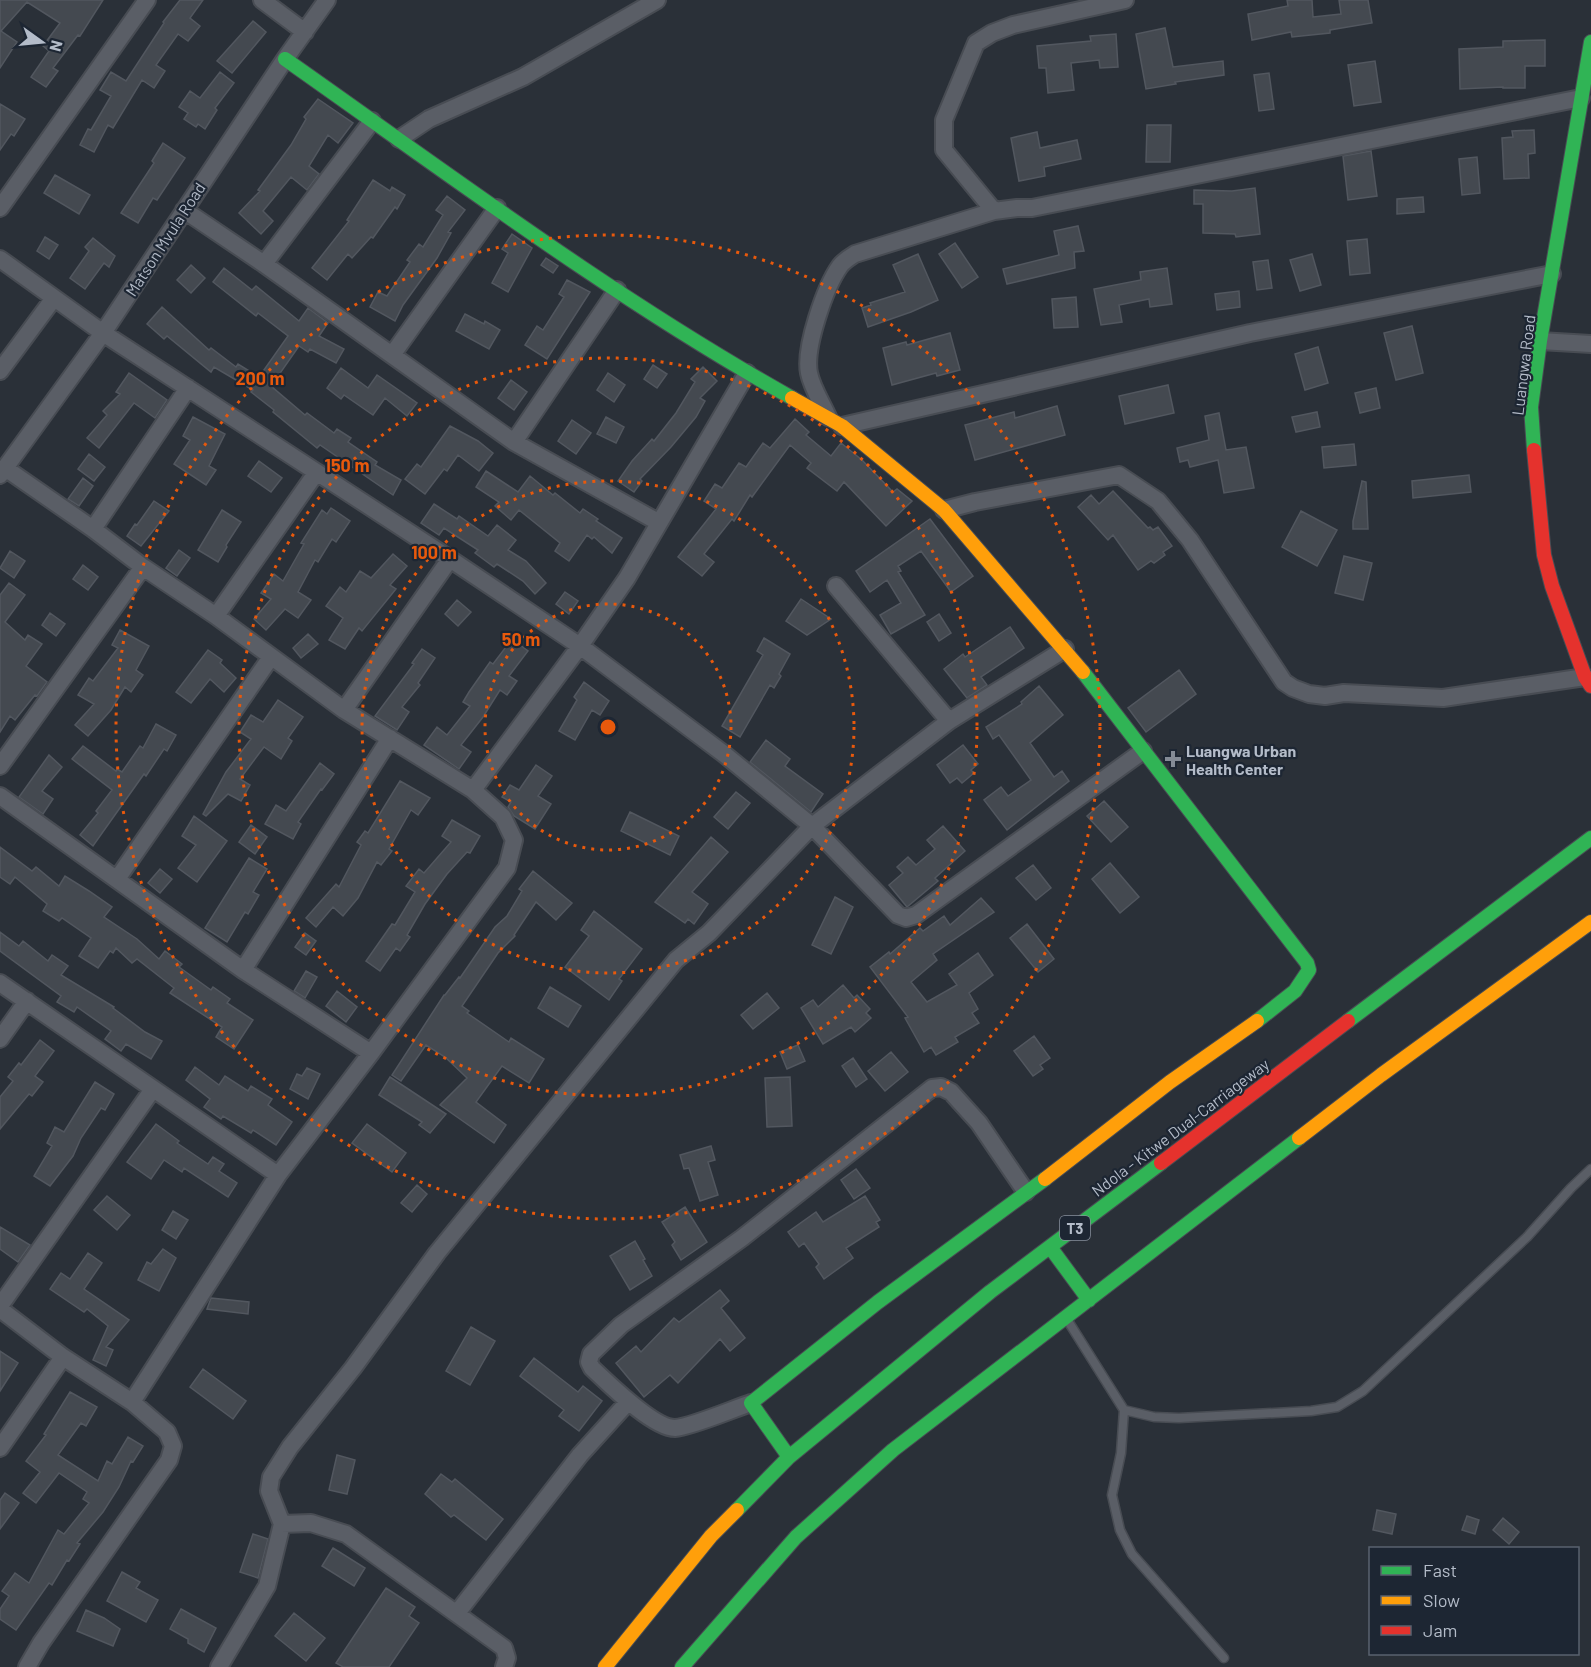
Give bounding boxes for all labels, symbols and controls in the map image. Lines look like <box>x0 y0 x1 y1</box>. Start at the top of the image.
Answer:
north arrow <box>12 12 72 72</box>
text: N <box>46 38 68 54</box>
street label: Matson Mvula Road <box>121 179 209 299</box>
street label: Luangwa Road <box>1507 314 1539 416</box>
text: 200 m <box>235 367 285 389</box>
text: 150 m <box>325 454 369 476</box>
text: 100 m <box>411 541 457 563</box>
text: 50 m <box>502 628 540 650</box>
centre of rings <box>598 717 618 737</box>
place label: Luangwa Urban Health Center <box>1186 741 1296 778</box>
marker: Luangwa Urban Health Center <box>1164 750 1182 768</box>
street label: Ndola - Kitwe Dual-Carriageway <box>1088 1054 1273 1200</box>
road number: T3 <box>1060 1216 1090 1240</box>
legend <box>1369 1547 1579 1655</box>
text: Fast <box>1423 1559 1457 1581</box>
text: Slow <box>1423 1589 1460 1611</box>
text: Jam <box>1423 1619 1457 1641</box>

